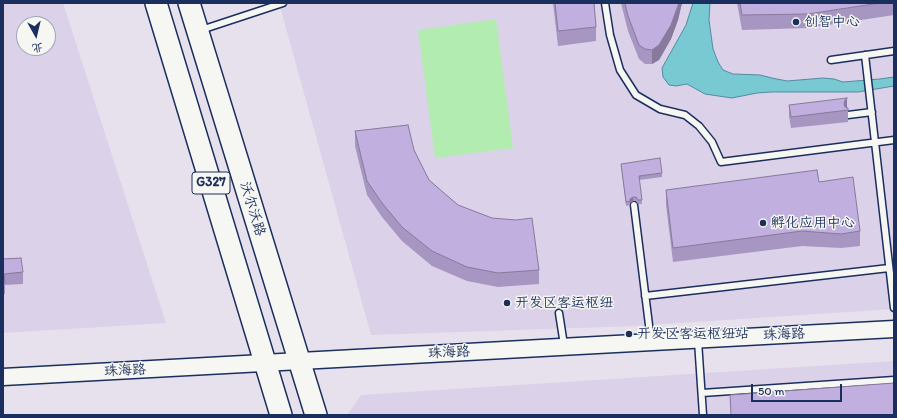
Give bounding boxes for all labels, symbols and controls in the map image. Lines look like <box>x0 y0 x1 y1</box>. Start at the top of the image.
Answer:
place label: 创智中心 <box>804 14 860 30</box>
north arrow <box>16 16 56 56</box>
marker: 创智中心 <box>791 17 801 27</box>
text: 北 <box>31 40 44 55</box>
road number: G327 <box>192 172 230 194</box>
street label: 沃尔沃路 <box>236 180 268 238</box>
place label: 孵化应用中心 <box>771 215 855 231</box>
marker: 孵化应用中心 <box>758 218 768 228</box>
place label: 开发区客运枢纽 <box>515 295 613 311</box>
marker: 开发区客运枢纽 <box>502 298 512 308</box>
place label: 开发区客运枢纽站 <box>637 326 749 342</box>
street label: 珠海路 <box>763 326 805 344</box>
marker: 开发区客运枢纽站 <box>624 329 634 339</box>
street label: 珠海路 <box>428 344 470 362</box>
street label: 珠海路 <box>104 362 146 380</box>
scale bar <box>753 376 844 402</box>
text: 50 m <box>758 384 784 398</box>

